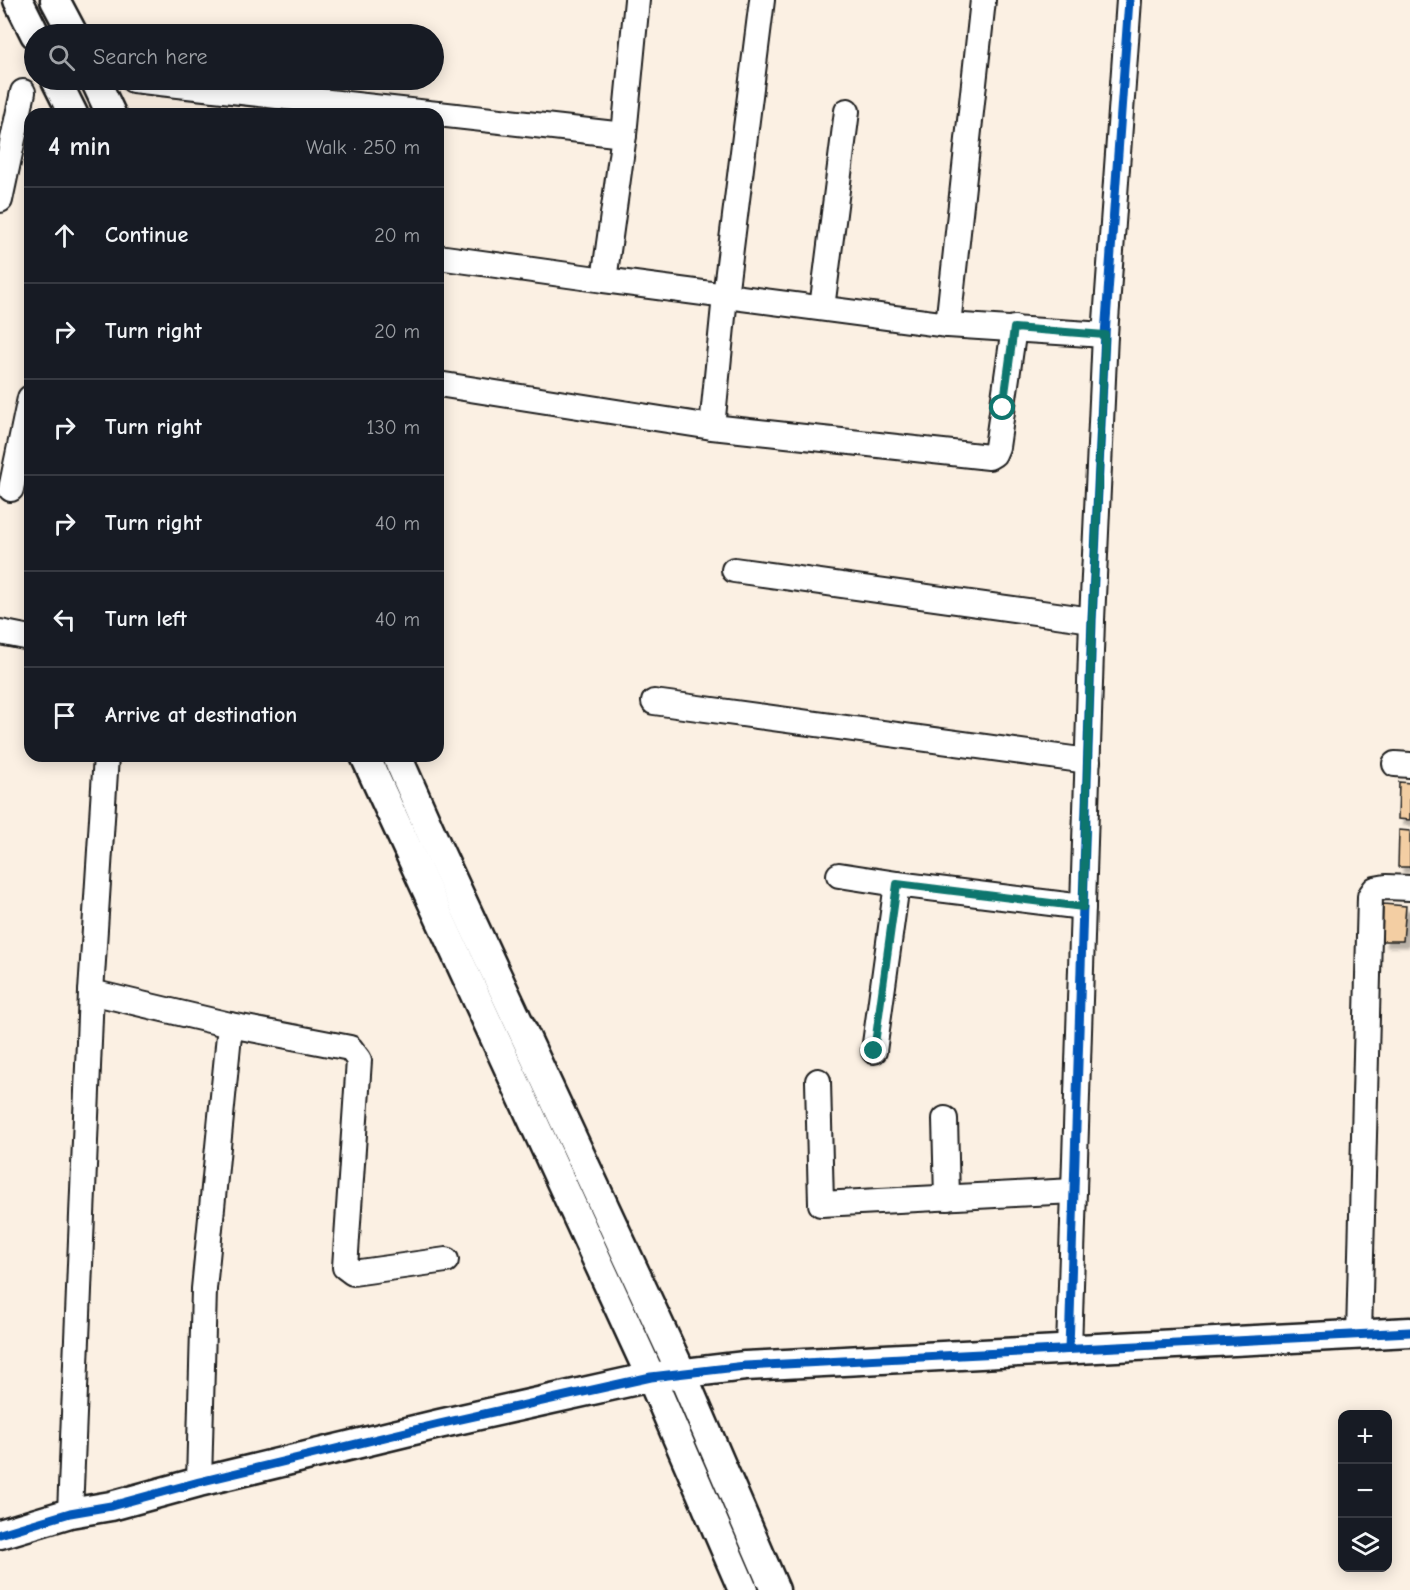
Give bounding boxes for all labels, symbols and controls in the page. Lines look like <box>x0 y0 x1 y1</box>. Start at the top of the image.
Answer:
search box <box>24 24 444 90</box>
icon: search <box>45 41 78 74</box>
text: Search here <box>93 44 208 70</box>
text: 4 min <box>48 132 111 162</box>
text: Walk · 250 m <box>306 136 420 159</box>
icon: ahead <box>48 219 81 252</box>
text: Continue <box>105 222 188 248</box>
text: 20 m <box>374 224 420 247</box>
icon: right <box>48 315 81 348</box>
text: Turn right <box>105 318 202 344</box>
text: 20 m <box>374 320 420 343</box>
route start <box>989 394 1015 420</box>
icon: right <box>48 411 81 444</box>
text: Turn right <box>105 414 202 440</box>
text: 130 m <box>367 416 420 439</box>
icon: right <box>48 507 81 540</box>
text: Turn right <box>105 510 202 536</box>
text: 40 m <box>375 512 420 535</box>
icon: left <box>48 603 81 636</box>
text: Turn left <box>105 606 187 632</box>
text: 40 m <box>375 608 420 631</box>
icon: arrive <box>48 699 81 732</box>
text: Arrive at destination <box>105 702 297 728</box>
route end <box>860 1037 886 1063</box>
map controls <box>1338 1410 1392 1572</box>
button: + <box>1338 1410 1392 1464</box>
button: − <box>1338 1464 1392 1518</box>
button: layers <box>1338 1518 1392 1572</box>

